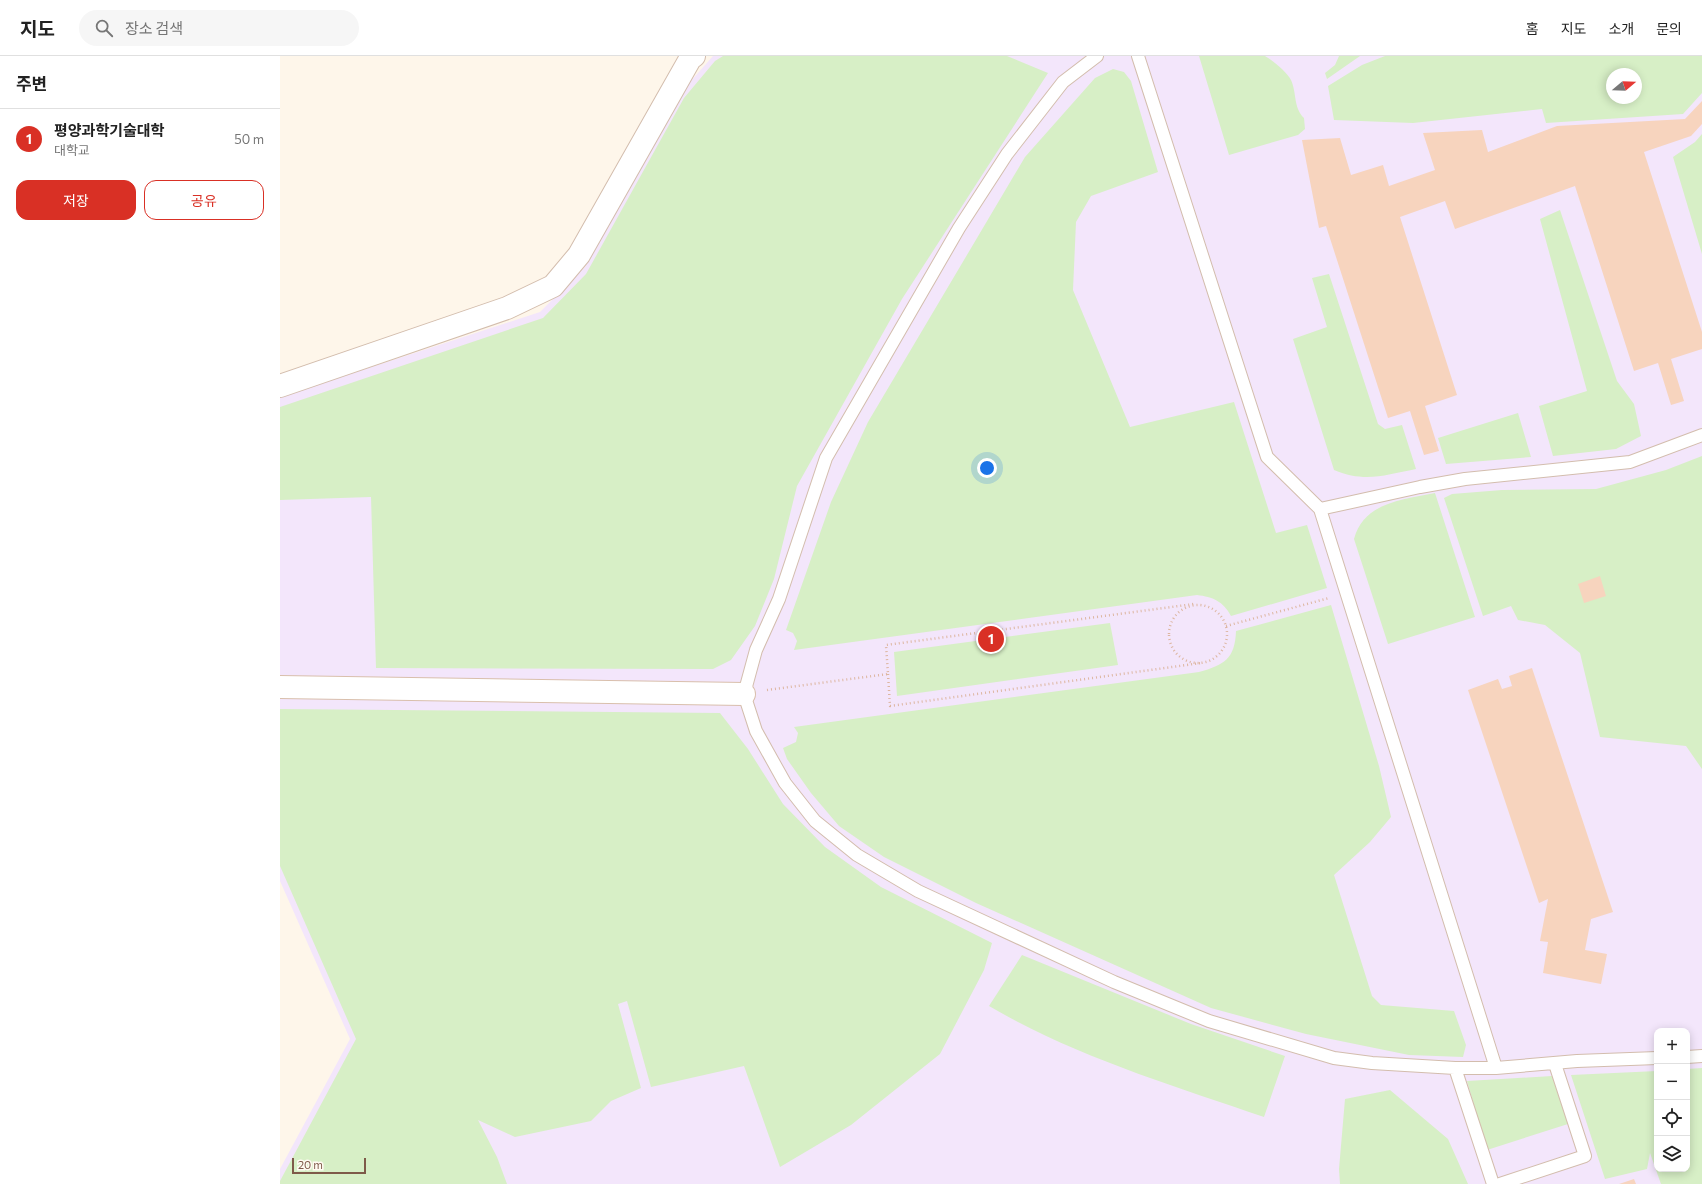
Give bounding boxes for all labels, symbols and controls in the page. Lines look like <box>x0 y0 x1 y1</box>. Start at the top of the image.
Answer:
search box <box>79 10 359 46</box>
text: 지도 <box>20 17 55 40</box>
icon: search <box>93 17 115 39</box>
text: 장소 검색 <box>125 19 183 37</box>
text: 홈 <box>1526 20 1539 37</box>
text: 지도 <box>1561 20 1586 37</box>
text: 소개 <box>1608 20 1634 37</box>
text: 문의 <box>1656 20 1682 37</box>
north arrow <box>1606 68 1642 104</box>
text: 주변 <box>16 73 47 94</box>
text: 평양과학기술대학 <box>54 121 164 139</box>
text: 1 <box>26 131 32 147</box>
text: 50 m <box>234 131 264 147</box>
text: 대학교 <box>54 142 90 158</box>
button: 저장 <box>16 180 136 220</box>
button: 공유 <box>144 180 264 220</box>
your location <box>977 458 997 478</box>
pin: 1 <box>978 624 1004 654</box>
map controls <box>1654 1028 1690 1172</box>
button: + <box>1654 1028 1690 1064</box>
button: − <box>1654 1064 1690 1100</box>
button: locate <box>1654 1100 1690 1136</box>
button: layers <box>1654 1136 1690 1172</box>
scale bar <box>292 1156 366 1175</box>
text: 20 m <box>298 1158 323 1171</box>

